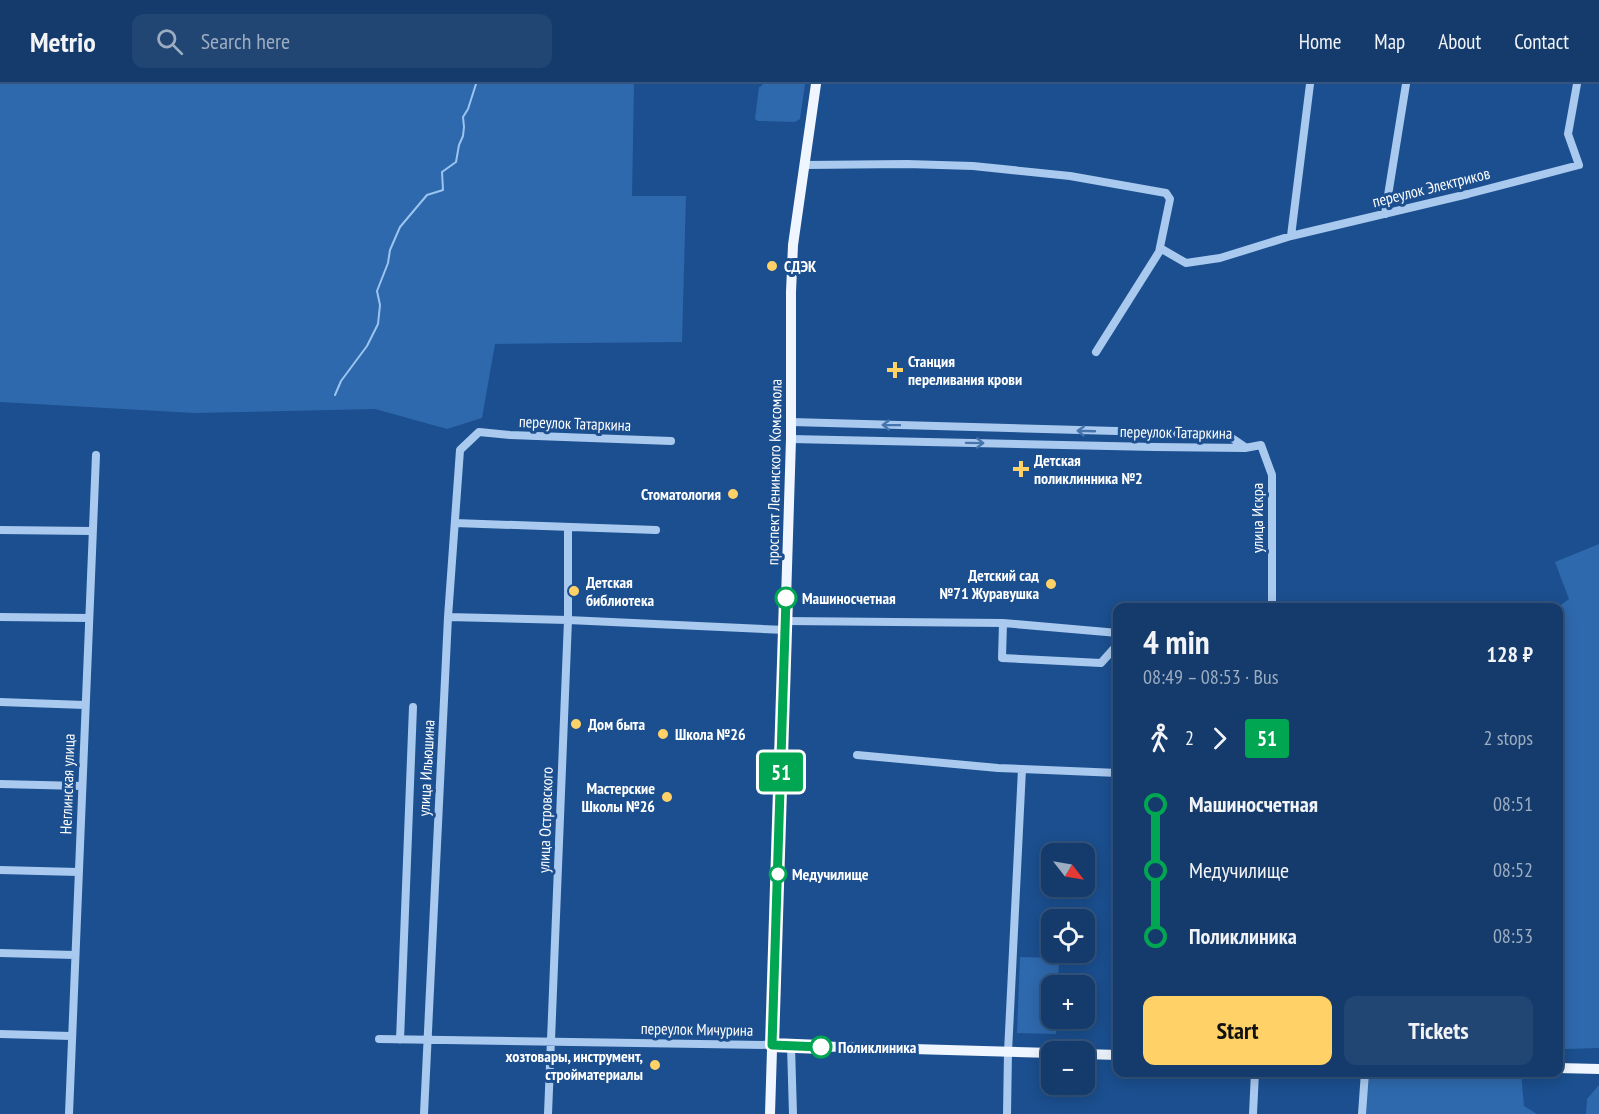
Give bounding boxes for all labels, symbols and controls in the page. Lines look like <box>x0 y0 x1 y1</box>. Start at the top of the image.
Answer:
search box <box>132 14 552 68</box>
text: Metrio <box>30 23 96 60</box>
icon: search <box>153 25 186 58</box>
text: Search here <box>201 27 290 55</box>
text: Home <box>1299 28 1341 55</box>
text: Map <box>1374 28 1405 55</box>
text: About <box>1438 28 1481 55</box>
text: Contact <box>1514 28 1569 55</box>
street label: переулок Электриков <box>1370 163 1492 211</box>
place label: СДЭК <box>784 256 817 276</box>
marker: СДЭК <box>765 259 779 273</box>
place label: Станция переливания крови <box>908 351 1022 389</box>
marker: Станция переливания крови <box>886 361 904 379</box>
street label: проспект Ленинского Комсомола <box>762 379 786 565</box>
street label: переулок Татаркина <box>518 411 632 435</box>
one-way arrow <box>882 419 902 430</box>
street label: переулок Татаркина <box>1120 421 1232 443</box>
one-way arrow <box>1077 425 1097 436</box>
one-way arrow <box>965 437 985 448</box>
place label: Детская поликлинника №2 <box>1034 450 1143 488</box>
marker: Детская поликлинника №2 <box>1012 460 1030 478</box>
street label: улица Искра <box>1247 483 1267 553</box>
place label: Стоматология <box>641 484 721 504</box>
marker: Стоматология <box>726 487 740 501</box>
place label: Детский сад №71 Журавушка <box>940 565 1039 603</box>
place label: Детская библиотека <box>586 572 654 610</box>
marker: Детский сад №71 Журавушка <box>1044 577 1058 591</box>
marker: Детская библиотека <box>567 584 581 598</box>
marker: Машиносчетная <box>775 587 797 609</box>
place label: Машиносчетная <box>802 588 896 608</box>
text: 4 min <box>1143 620 1210 663</box>
text: 128 ₽ <box>1486 640 1533 668</box>
text: 08:49 – 08:53 · Bus <box>1143 664 1278 690</box>
place label: Дом быта <box>588 714 645 734</box>
marker: Дом быта <box>569 717 583 731</box>
street label: улица Ильюшина <box>413 719 439 817</box>
icon: walk <box>1143 722 1176 755</box>
icon: forward <box>1203 722 1236 755</box>
place label: Школа №26 <box>675 724 746 744</box>
text: 2 <box>1185 725 1194 751</box>
text: 51 <box>1257 725 1277 752</box>
text: 2 stops <box>1484 725 1533 751</box>
marker: Школа №26 <box>656 727 670 741</box>
street label: Неглинская улица <box>55 733 79 835</box>
line badge: 51 <box>754 752 808 792</box>
text: 51 <box>771 759 791 786</box>
street label: улица Островского <box>533 767 557 873</box>
place label: Мастерские Школы №26 <box>582 778 655 816</box>
marker: Мастерские Школы №26 <box>660 790 674 804</box>
text: Машиносчетная <box>1189 790 1318 818</box>
text: 08:51 <box>1493 791 1533 817</box>
north arrow <box>1041 843 1095 897</box>
map controls <box>1041 843 1095 1095</box>
text: Медучилище <box>1189 856 1289 884</box>
text: 08:52 <box>1493 857 1533 883</box>
place label: Медучилище <box>792 864 869 884</box>
marker: Медучилище <box>769 865 787 883</box>
button: locate <box>1041 909 1095 963</box>
text: Поликлиника <box>1189 922 1297 950</box>
text: 08:53 <box>1493 923 1533 949</box>
button: + <box>1041 975 1095 1029</box>
button: Start <box>1143 996 1332 1065</box>
button: Tickets <box>1344 996 1533 1065</box>
street label: переулок Мичурина <box>641 1018 753 1040</box>
marker: Поликлиника <box>810 1036 832 1058</box>
place label: Поликлиника <box>838 1037 917 1057</box>
button: − <box>1041 1041 1095 1095</box>
place label: хозтовары, инструмент, стройматериалы <box>505 1046 643 1084</box>
marker: хозтовары, инструмент, стройматериалы <box>648 1058 662 1072</box>

